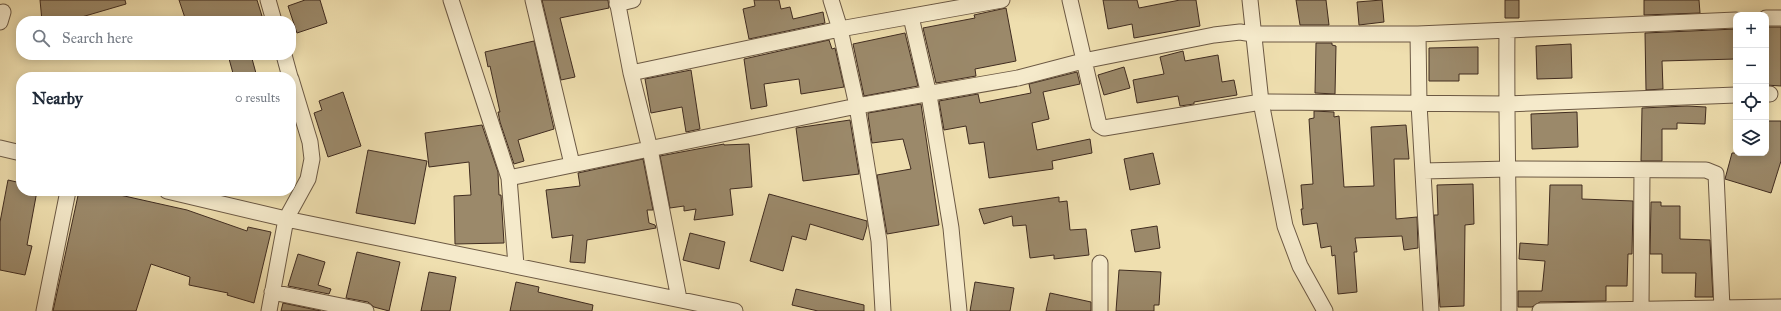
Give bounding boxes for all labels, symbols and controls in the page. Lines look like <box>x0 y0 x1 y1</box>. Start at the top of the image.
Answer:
map controls <box>1733 12 1769 156</box>
button: + <box>1733 12 1769 48</box>
search box <box>16 16 296 60</box>
icon: search <box>30 27 52 49</box>
text: Search here <box>62 29 133 47</box>
button: − <box>1733 48 1769 84</box>
button: locate <box>1733 84 1769 120</box>
text: Nearby <box>32 88 83 109</box>
text: 0 results <box>235 90 280 106</box>
button: layers <box>1733 120 1769 156</box>

